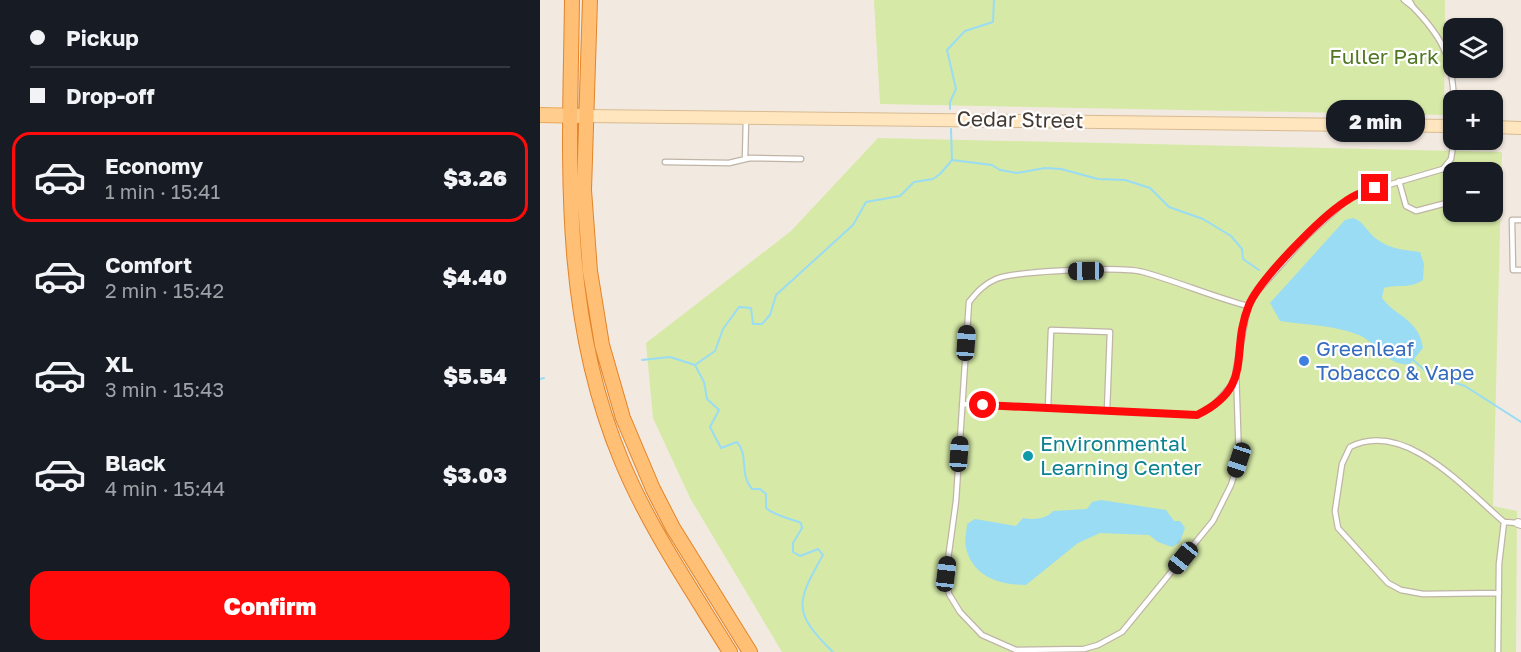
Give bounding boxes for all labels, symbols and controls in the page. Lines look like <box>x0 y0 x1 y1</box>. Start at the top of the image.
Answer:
map controls <box>1443 18 1503 222</box>
button: layers <box>1443 18 1503 78</box>
text: Pickup <box>66 24 139 51</box>
park label: Fuller Park <box>1329 43 1439 69</box>
text: Drop-off <box>66 82 155 109</box>
button: + <box>1443 90 1503 150</box>
callout: 2 min <box>1326 101 1424 143</box>
street label: Cedar Street <box>956 105 1084 133</box>
text: 2 min <box>1349 109 1402 133</box>
icon: car <box>33 150 87 204</box>
text: Economy <box>105 152 203 179</box>
button: − <box>1443 162 1503 222</box>
text: $3.26 <box>443 164 507 191</box>
route end <box>1361 174 1388 201</box>
text: 1 min · 15:41 <box>105 179 220 203</box>
icon: car <box>33 249 87 303</box>
text: Comfort <box>105 251 192 278</box>
car <box>1068 262 1104 280</box>
text: $4.40 <box>443 263 507 290</box>
text: 2 min · 15:42 <box>105 278 224 302</box>
car <box>956 324 976 362</box>
place label: Greenleaf Tobacco & Vape <box>1316 335 1474 385</box>
icon: car <box>33 348 87 402</box>
text: XL <box>105 350 133 377</box>
marker: Greenleaf Tobacco & Vape <box>1297 354 1311 368</box>
text: $5.54 <box>443 362 507 389</box>
text: 3 min · 15:43 <box>105 377 224 401</box>
route start <box>969 391 996 418</box>
place label: Environmental Learning Center <box>1040 430 1202 480</box>
car <box>949 435 969 473</box>
car <box>1225 440 1253 480</box>
icon: car <box>33 447 87 501</box>
text: Black <box>105 449 166 476</box>
marker: Environmental Learning Center <box>1021 449 1035 463</box>
text: $3.03 <box>443 461 507 488</box>
text: 4 min · 15:44 <box>105 476 225 500</box>
car <box>1165 538 1201 578</box>
car <box>935 555 957 593</box>
button: Confirm <box>30 571 510 640</box>

